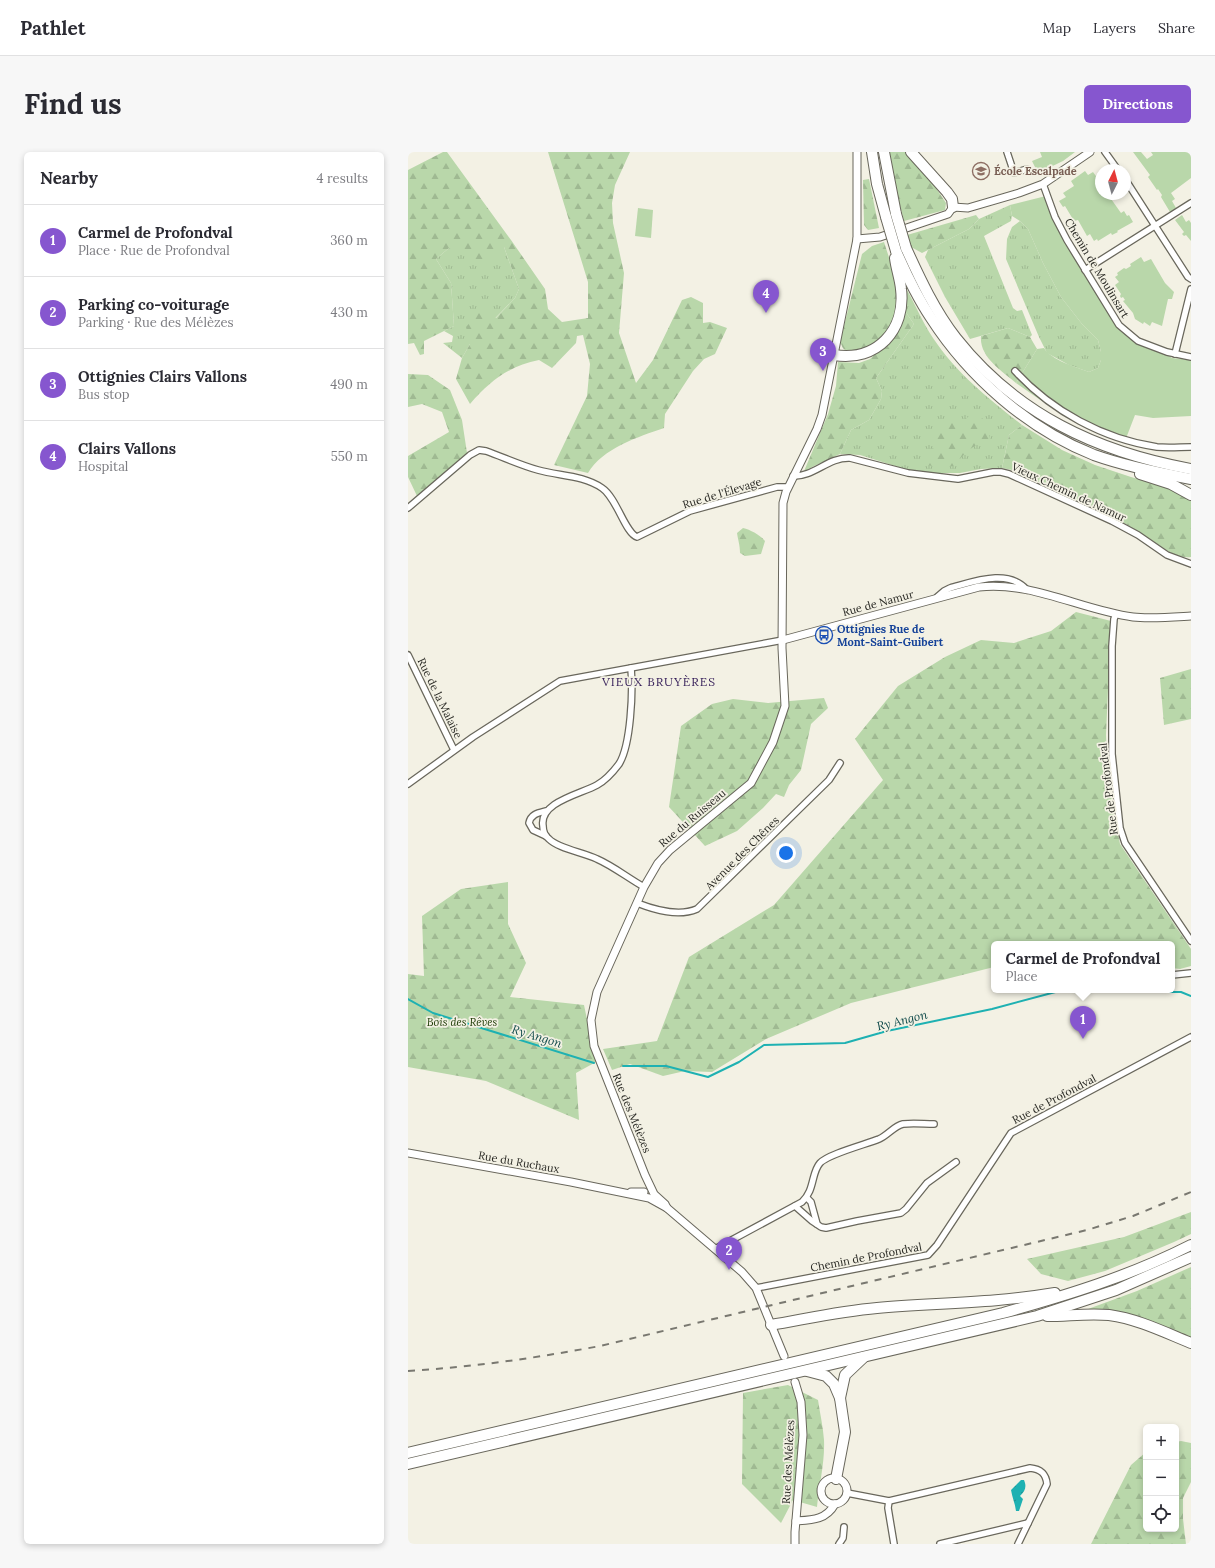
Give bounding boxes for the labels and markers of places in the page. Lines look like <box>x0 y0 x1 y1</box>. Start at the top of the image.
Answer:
school or university icon: École Escalpade <box>971 161 991 181</box>
place label: École Escalpade <box>994 164 1077 178</box>
pin: 4 <box>753 280 779 313</box>
pin: 3 <box>810 338 836 371</box>
place label: Ottignies Rue de Mont-Saint-Guibert <box>837 622 944 649</box>
bus stop icon: Ottignies Rue de Mont-Saint-Guibert <box>814 625 834 645</box>
pin: 1 <box>1070 1006 1096 1039</box>
pin: 2 <box>716 1237 742 1270</box>

